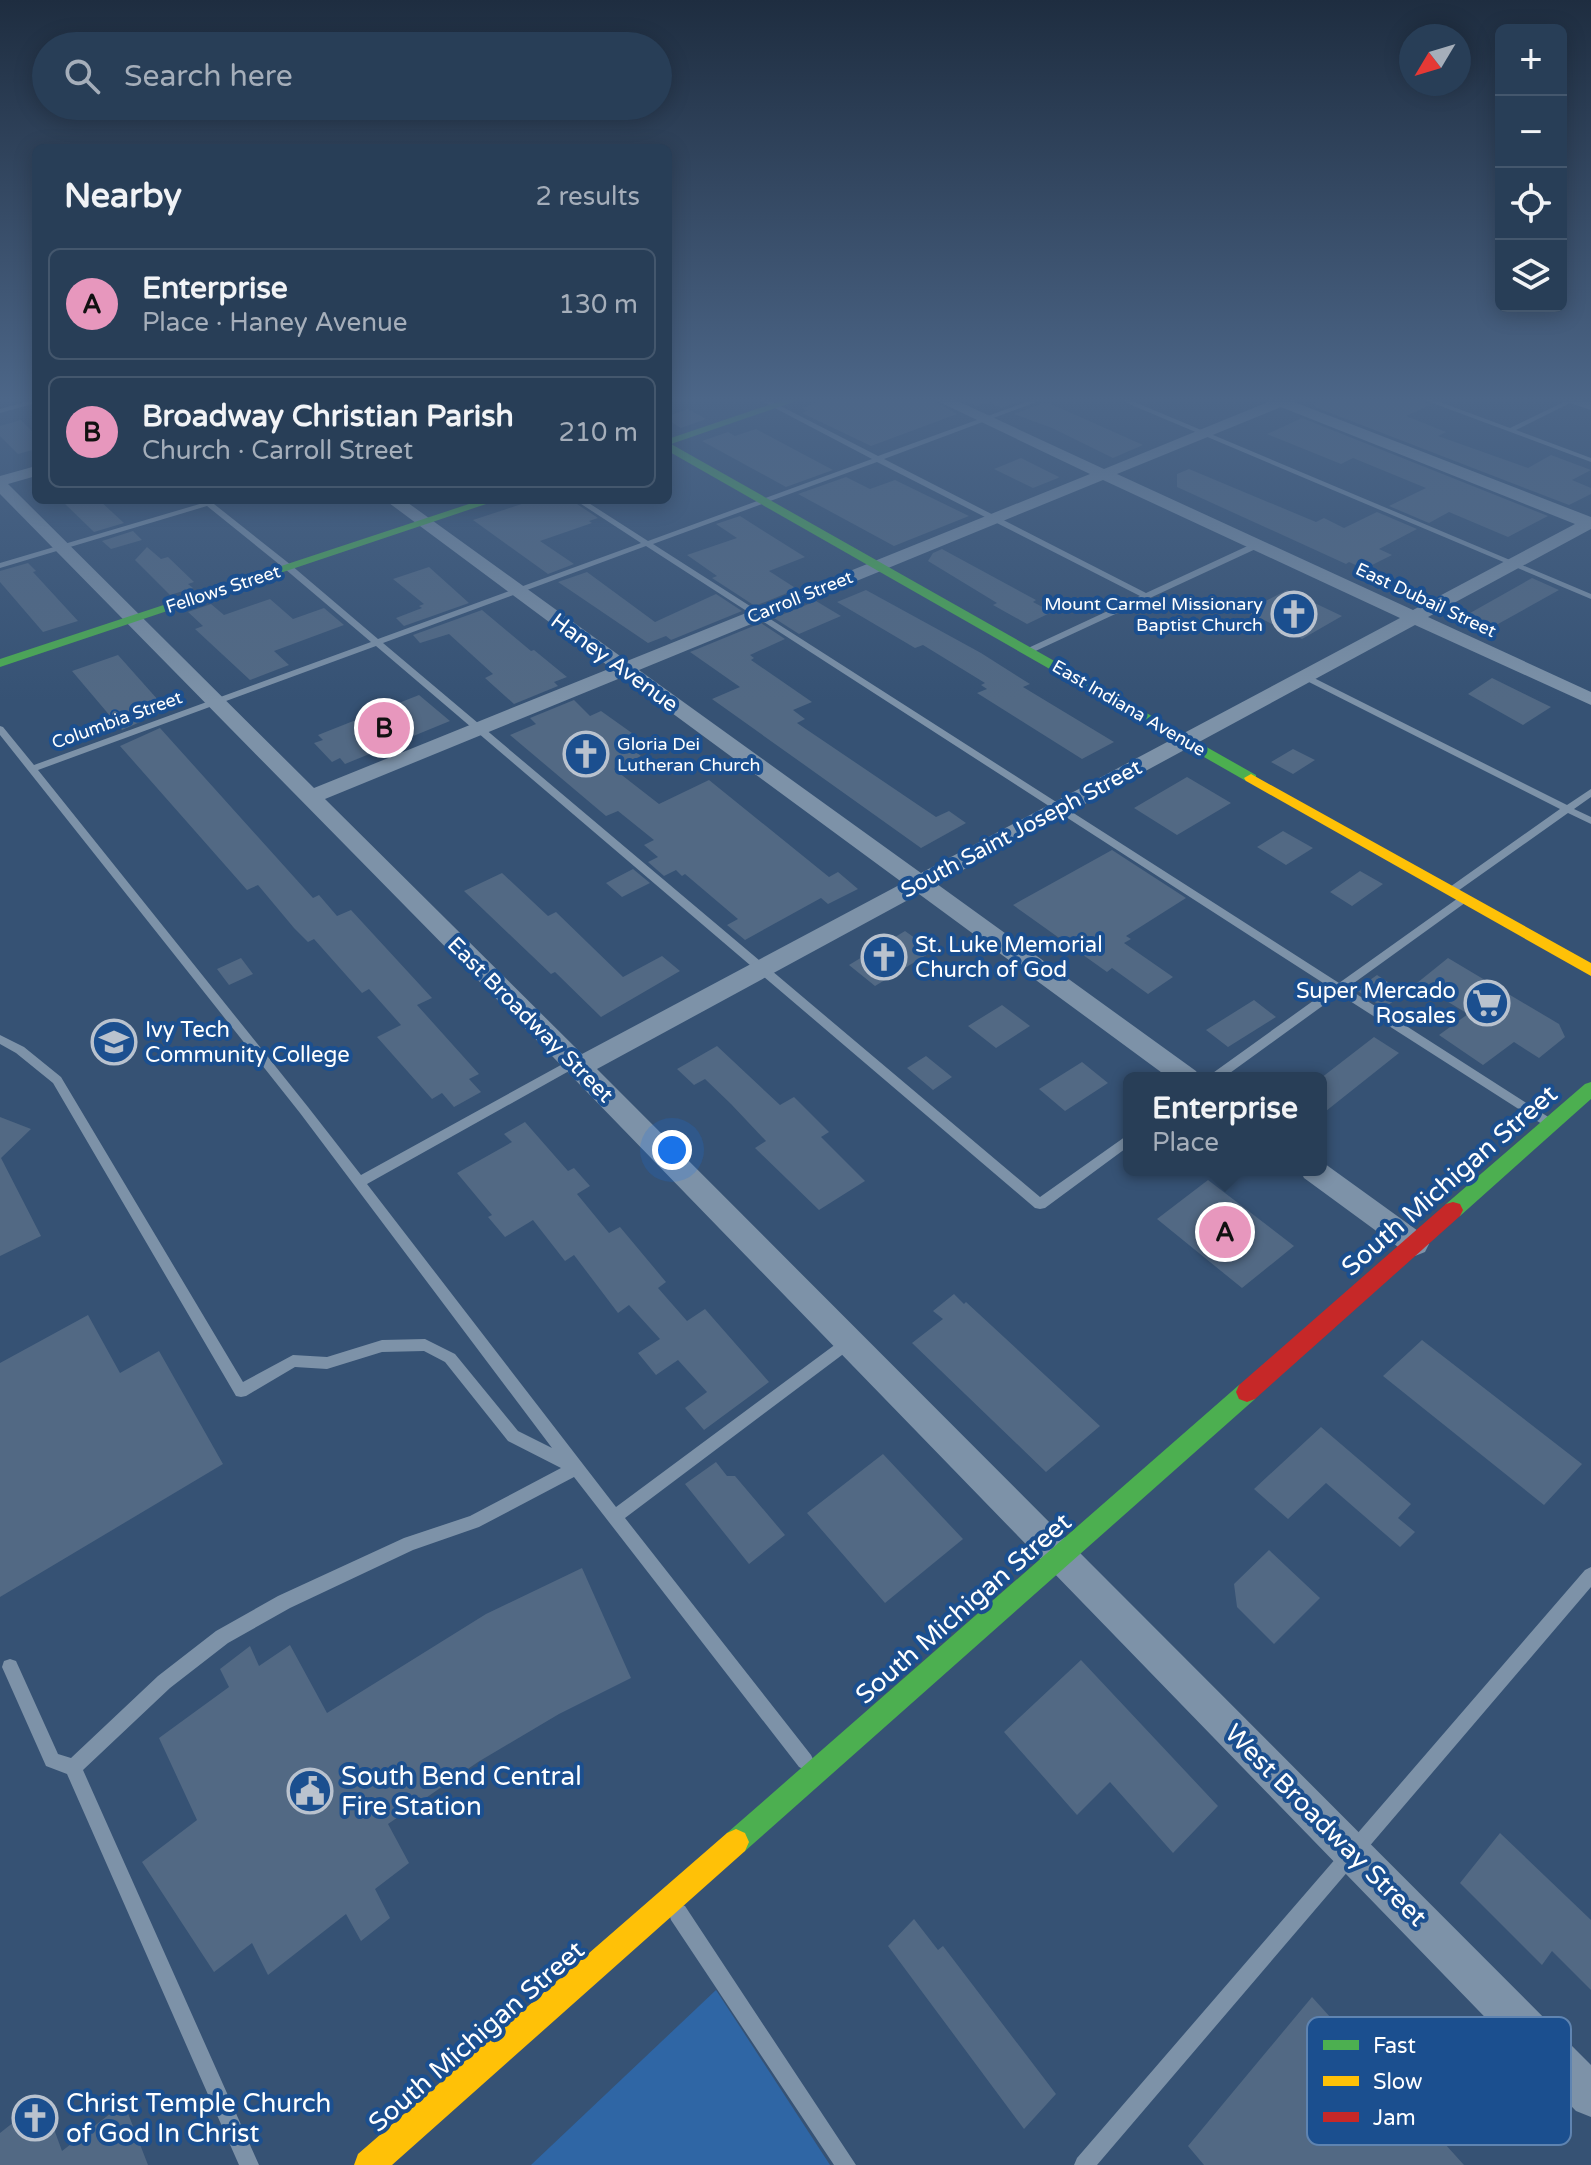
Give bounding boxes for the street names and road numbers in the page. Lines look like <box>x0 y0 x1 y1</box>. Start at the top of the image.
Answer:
street label: East Dubail Street <box>1352 558 1500 642</box>
street label: Fellows Street <box>163 560 283 618</box>
street label: Carroll Street <box>744 566 856 628</box>
street label: Haney Avenue <box>546 608 683 718</box>
street label: East Indiana Avenue <box>1048 655 1210 761</box>
street label: Columbia Street <box>49 686 185 754</box>
street label: South Saint Joseph Street <box>897 754 1146 904</box>
street label: East Broadway Street <box>442 931 619 1108</box>
street label: South Michigan Street <box>1335 1078 1564 1282</box>
street label: South Michigan Street <box>849 1506 1078 1710</box>
street label: West Broadway Street <box>1218 1718 1433 1933</box>
street label: South Michigan Street <box>362 1934 591 2138</box>

